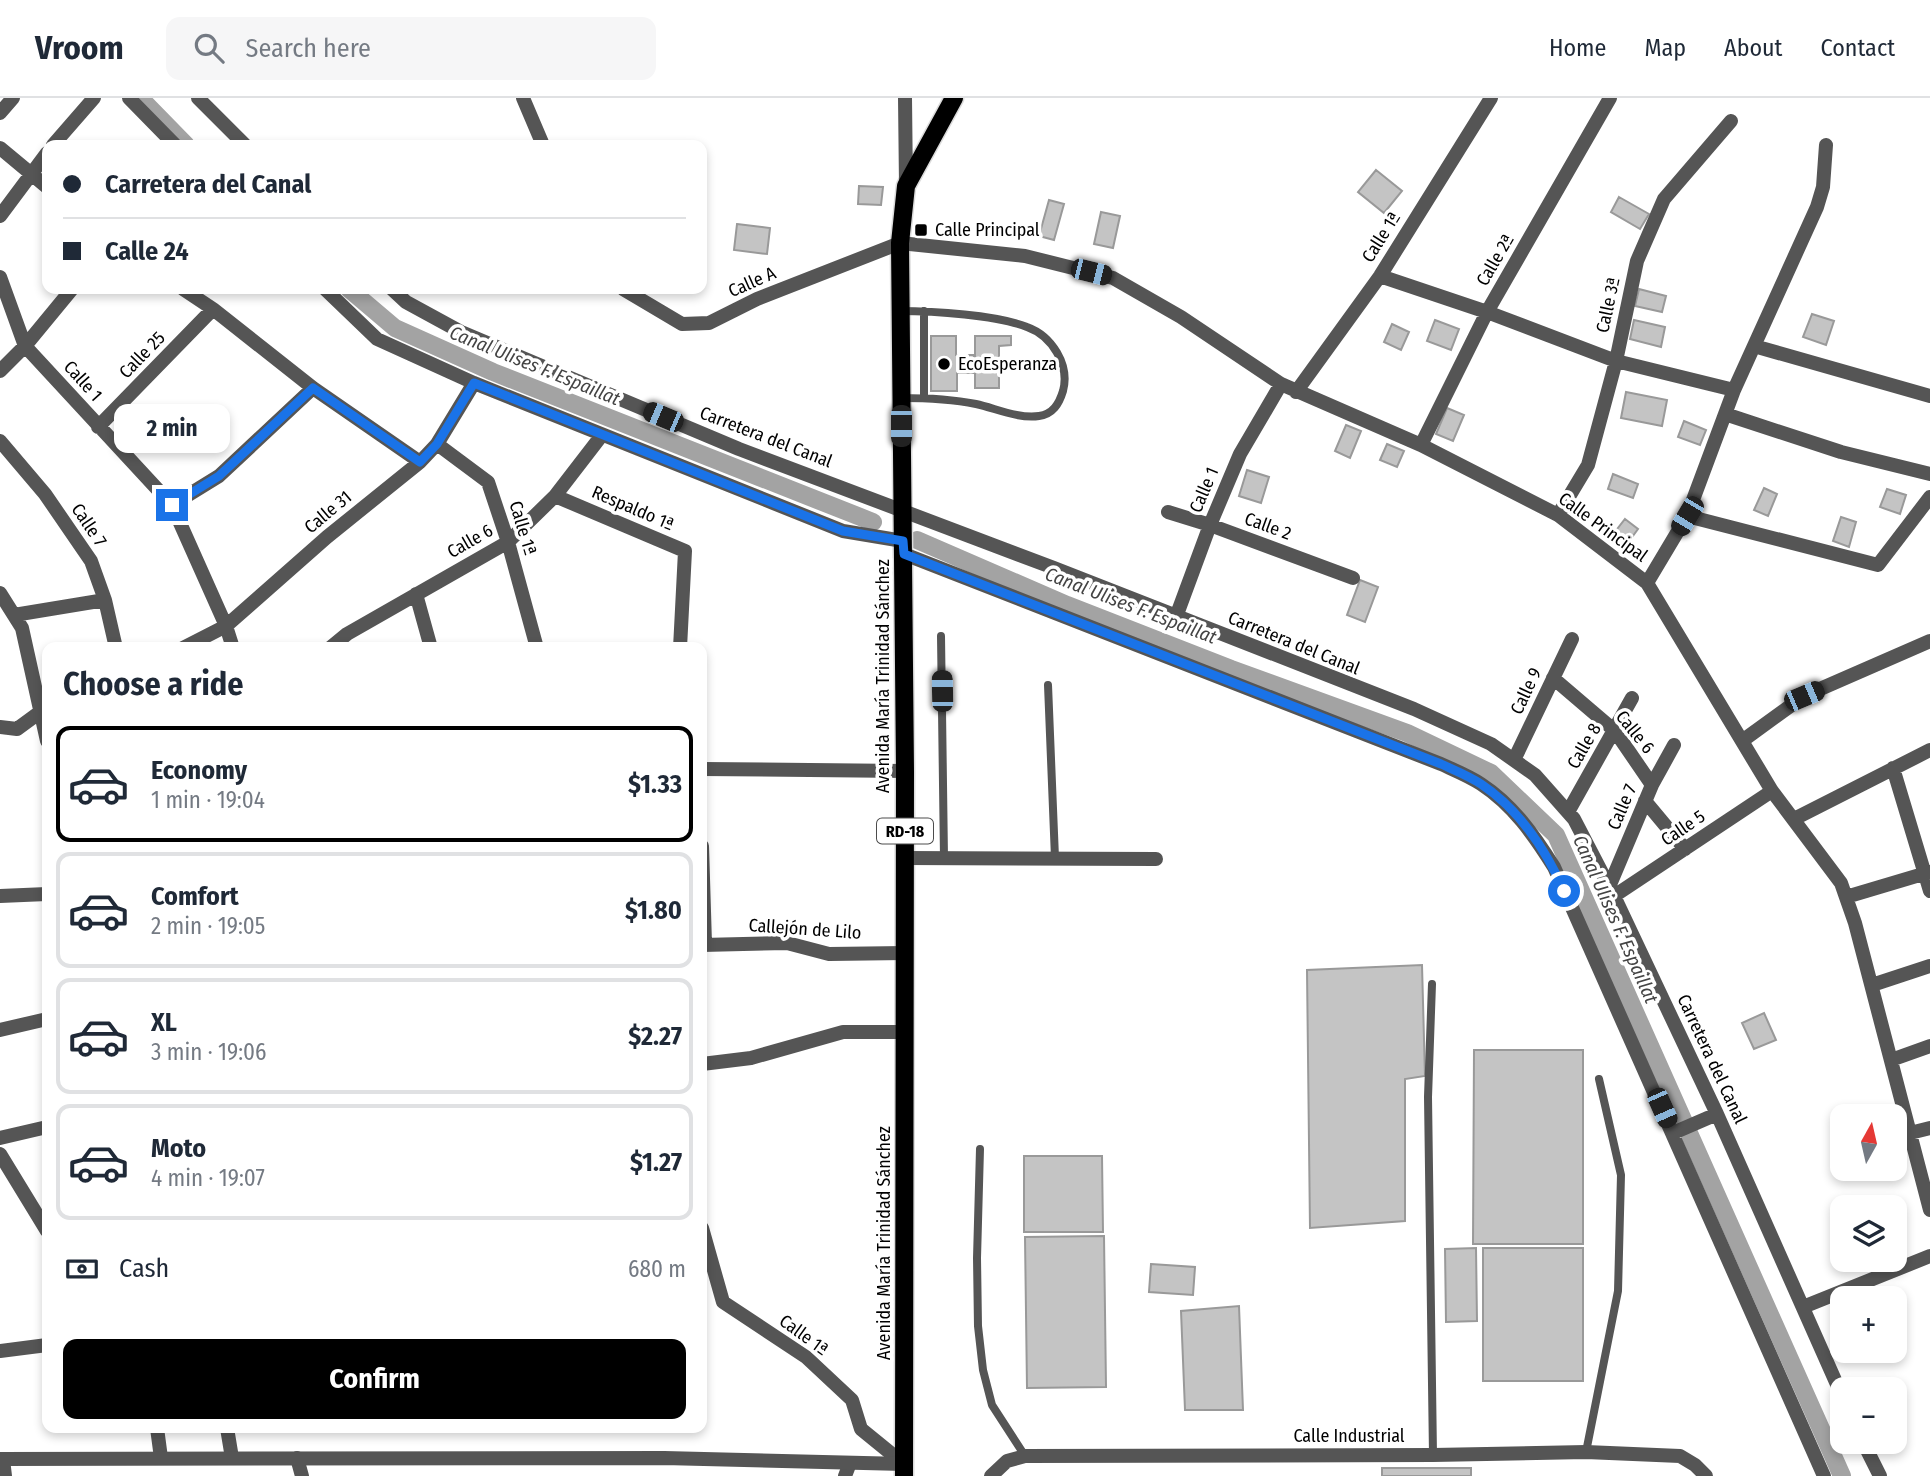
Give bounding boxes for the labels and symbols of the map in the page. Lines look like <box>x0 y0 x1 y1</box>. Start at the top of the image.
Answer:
street label: Calle 1ª <box>1357 208 1405 266</box>
place label: Calle Principal <box>935 219 1040 241</box>
marker: Calle Principal <box>913 222 929 238</box>
street label: Calle 2ª <box>1471 230 1519 290</box>
car <box>1069 257 1114 287</box>
street label: Calle A <box>725 262 780 302</box>
street label: Calle 3ª <box>1591 275 1625 335</box>
water label: Canal Ulises F. Espaillat <box>446 321 624 410</box>
street label: Calle 25 <box>115 327 169 383</box>
place label: EcoEsperanza <box>958 353 1057 375</box>
street label: Calle 1 <box>59 356 107 406</box>
marker: EcoEsperanza <box>936 356 952 372</box>
car <box>640 399 687 435</box>
street label: Carretera del Canal <box>697 402 836 472</box>
callout: 2 min <box>114 404 230 452</box>
car <box>891 405 912 447</box>
street label: Calle 1 <box>1185 464 1223 516</box>
street label: Respaldo 1ª <box>588 481 678 535</box>
street label: Calle 31 <box>300 486 356 538</box>
street label: Calle Principal <box>1554 487 1652 567</box>
route end <box>156 489 188 521</box>
car <box>1668 493 1707 539</box>
street label: Calle 1ª <box>504 498 542 558</box>
street label: Calle 7 <box>67 499 111 551</box>
street label: Calle 2 <box>1242 507 1294 545</box>
street label: Calle 6 <box>443 519 497 563</box>
street label: Avenida María Trinidad Sánchez <box>872 559 894 793</box>
water label: Canal Ulises F. Espaillat <box>1042 562 1220 649</box>
street label: Carretera del Canal <box>1225 607 1363 680</box>
street label: Calle 9 <box>1506 664 1546 718</box>
car <box>932 670 953 712</box>
car <box>1781 678 1828 714</box>
street label: Calle 6 <box>1611 706 1659 758</box>
street label: Calle 8 <box>1562 719 1606 773</box>
street label: Calle 7 <box>1603 781 1641 833</box>
street label: Calle 5 <box>1657 805 1709 851</box>
road number: RD-18 <box>877 818 933 844</box>
water label: Canal Ulises F. Espaillat <box>1568 832 1663 1007</box>
route start <box>1548 875 1580 907</box>
street label: Callejón de Lilo <box>748 914 862 944</box>
street label: Carretera del Canal <box>1672 991 1752 1127</box>
car <box>1644 1085 1681 1131</box>
north arrow <box>1830 1104 1908 1181</box>
street label: Avenida María Trinidad Sánchez <box>873 1126 895 1360</box>
street label: Calle 1ª <box>775 1310 833 1360</box>
street label: Calle Industrial <box>1293 1425 1405 1447</box>

